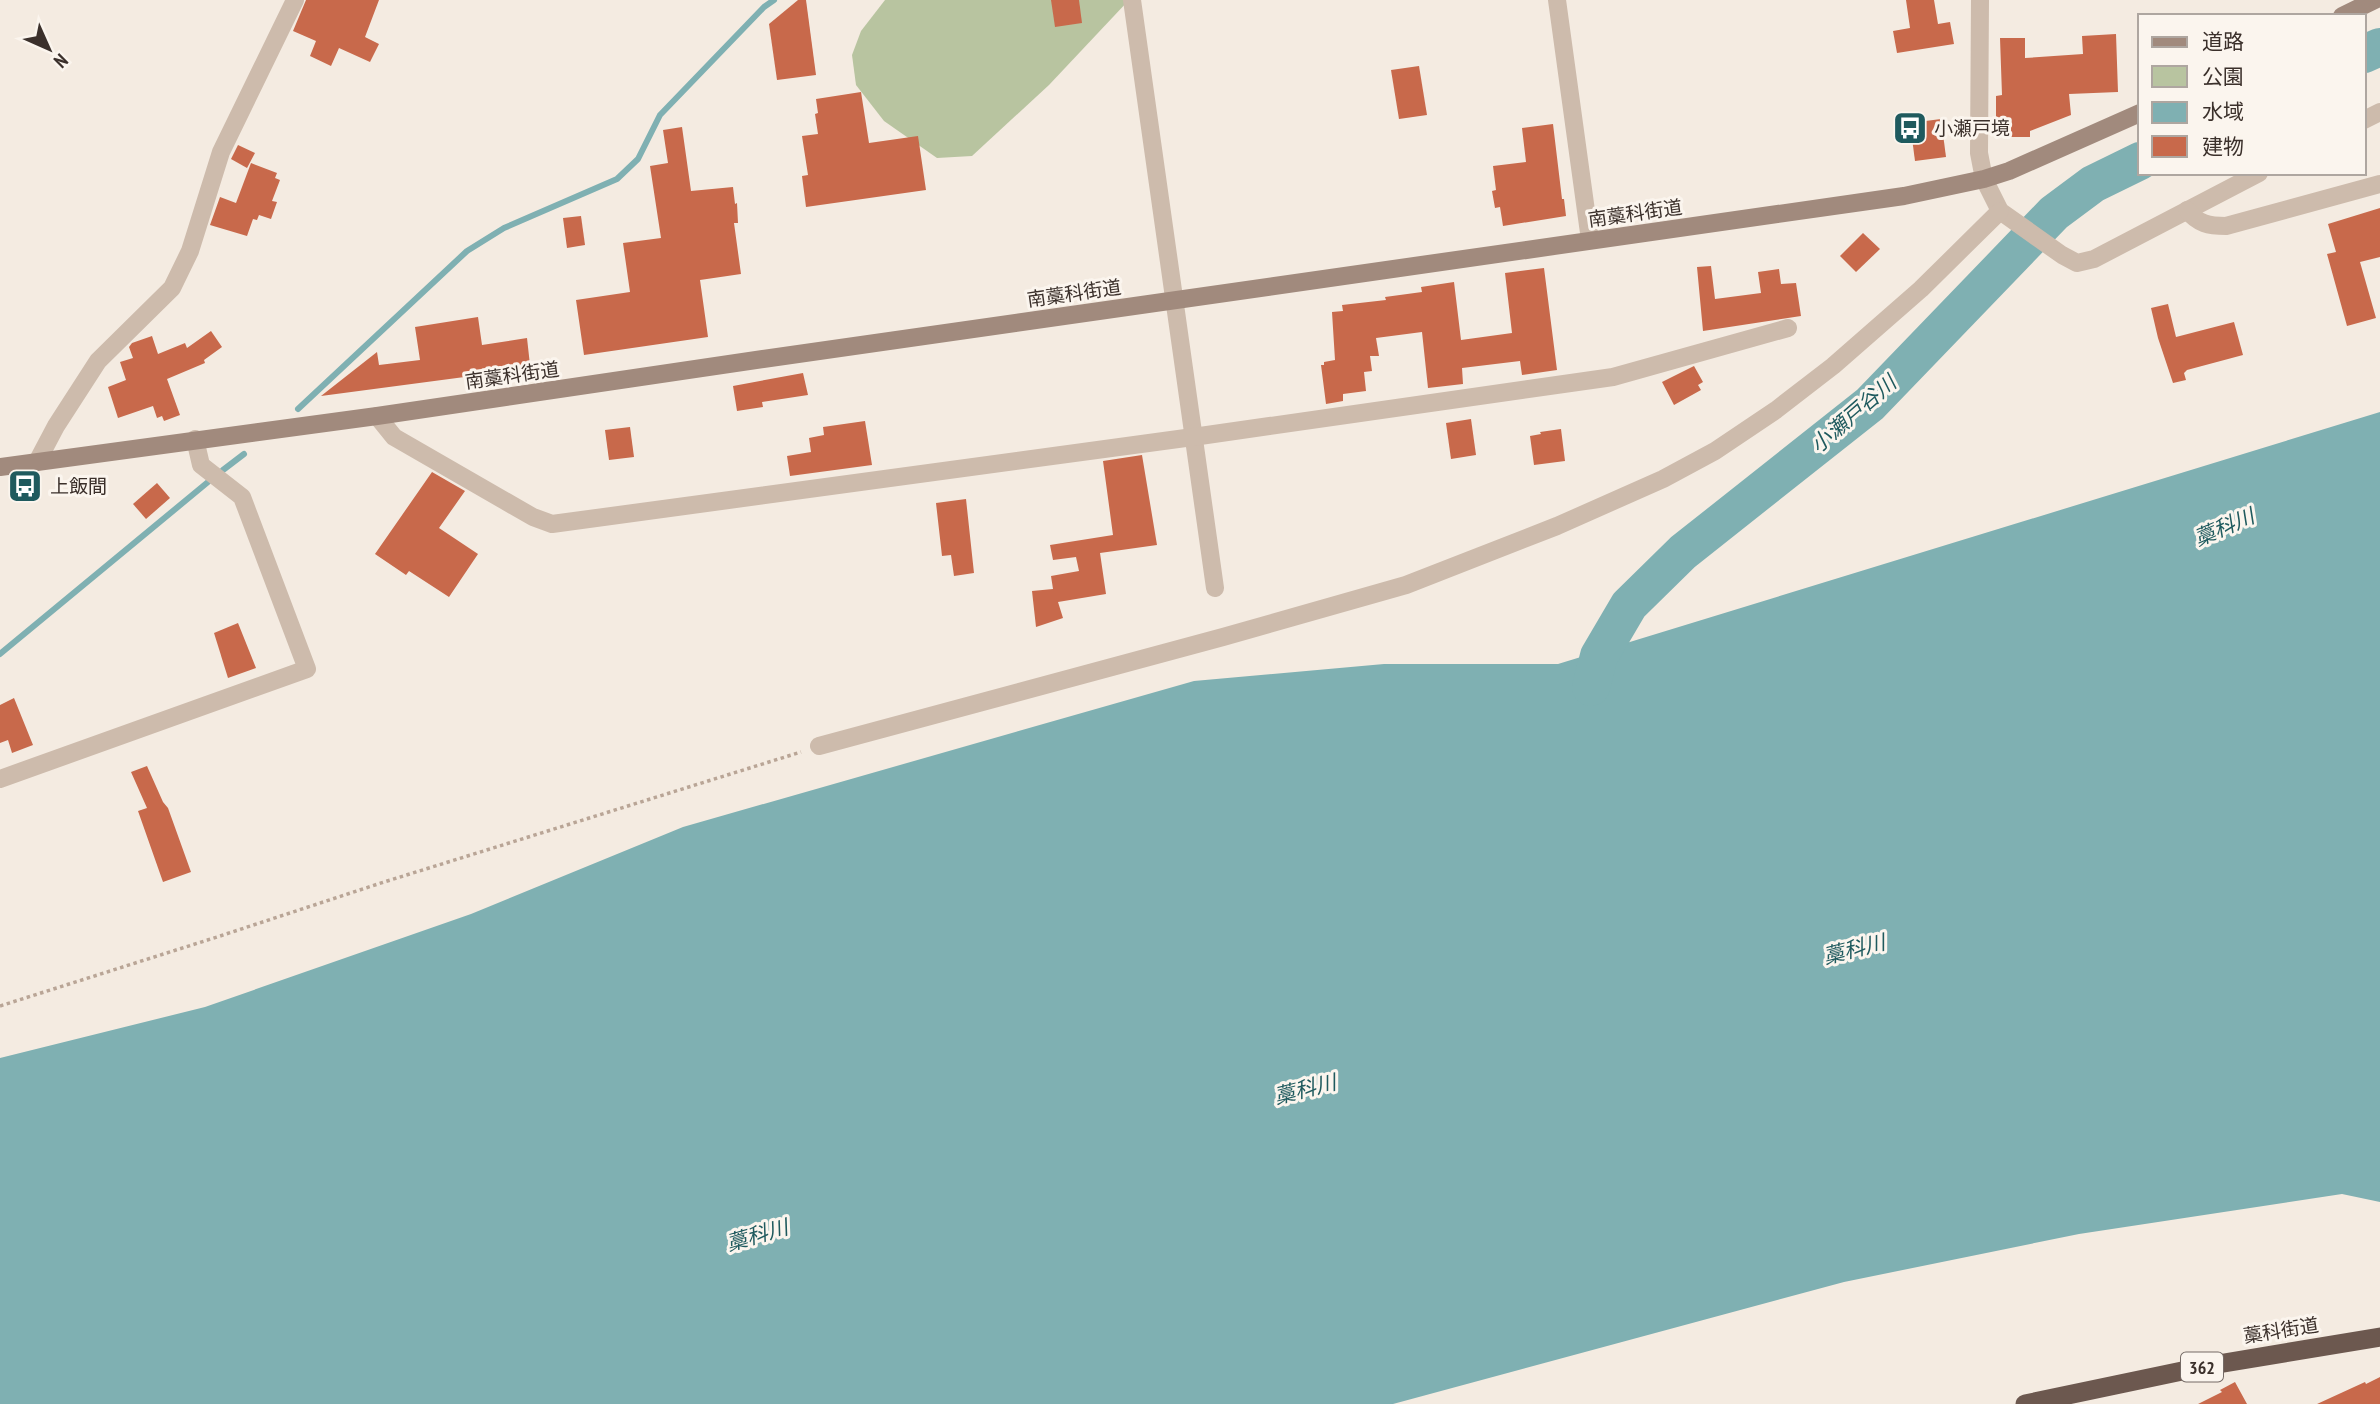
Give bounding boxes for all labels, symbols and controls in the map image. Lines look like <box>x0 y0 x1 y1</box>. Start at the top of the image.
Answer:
north arrow <box>14 14 84 84</box>
legend <box>2138 14 2366 175</box>
text: 道路 <box>2202 28 2244 55</box>
text: N <box>49 49 73 73</box>
text: 公園 <box>2202 63 2244 90</box>
text: 水域 <box>2202 98 2244 125</box>
bus stop icon: 小瀬戸境 <box>1891 109 1929 147</box>
place label: 小瀬戸境 <box>1934 116 2010 140</box>
text: 建物 <box>2202 133 2244 160</box>
street label: 南藁科街道 <box>1586 195 1684 231</box>
street label: 南藁科街道 <box>1025 275 1123 311</box>
street label: 南藁科街道 <box>463 357 561 393</box>
water label: 小瀬戸谷川 <box>1805 368 1903 459</box>
bus stop icon: 上飯間 <box>6 467 44 505</box>
place label: 上飯間 <box>50 474 107 498</box>
water label: 藁科川 <box>2190 501 2260 552</box>
water label: 藁科川 <box>1820 928 1890 970</box>
water label: 藁科川 <box>1271 1068 1341 1110</box>
water label: 藁科川 <box>723 1213 793 1257</box>
street label: 藁科街道 <box>2242 1312 2320 1348</box>
road number: 362 <box>2181 1352 2223 1382</box>

